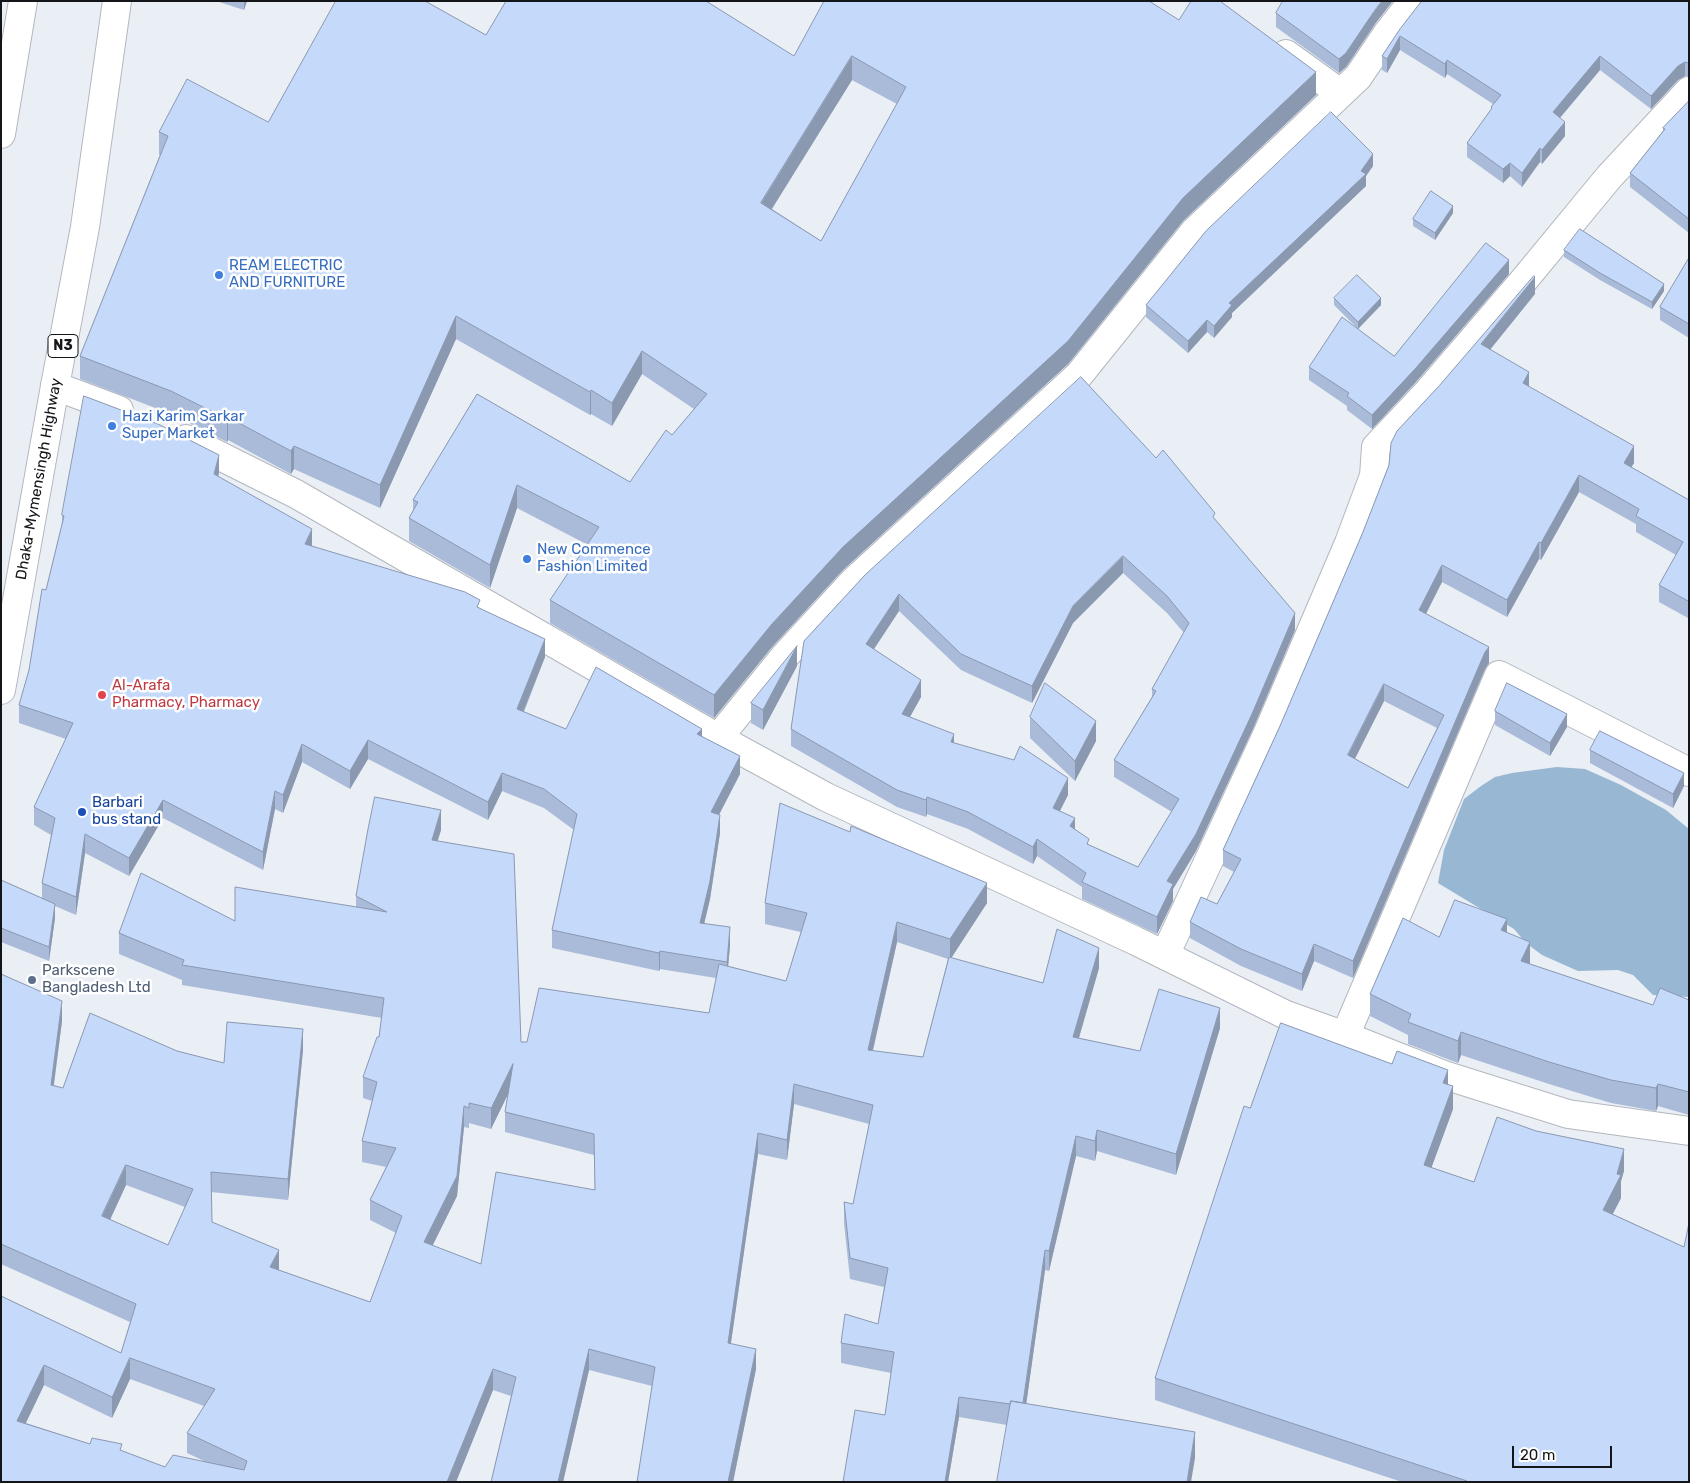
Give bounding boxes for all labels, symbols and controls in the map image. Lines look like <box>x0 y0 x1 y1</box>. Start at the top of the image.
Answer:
place label: REAM ELECTRIC AND FURNITURE <box>229 257 345 292</box>
marker: REAM ELECTRIC AND FURNITURE <box>213 269 225 281</box>
road number: N3 <box>48 334 78 358</box>
street label: Dhaka-Mymensingh Highway <box>12 377 66 581</box>
place label: Hazi Karim Sarkar Super Market <box>122 408 244 443</box>
marker: Hazi Karim Sarkar Super Market <box>106 420 118 432</box>
place label: New Commence Fashion Limited <box>537 541 651 576</box>
marker: New Commence Fashion Limited <box>521 553 533 565</box>
place label: Al-Arafa Pharmacy, Pharmacy <box>112 677 260 712</box>
marker: Al-Arafa Pharmacy, Pharmacy <box>96 689 108 701</box>
place label: Barbari bus stand <box>92 794 161 829</box>
marker: Barbari bus stand <box>76 806 88 818</box>
place label: Parkscene Bangladesh Ltd <box>42 962 151 997</box>
marker: Parkscene Bangladesh Ltd <box>26 974 38 986</box>
scale bar <box>1515 1436 1615 1468</box>
text: 20 m <box>1520 1446 1555 1464</box>

